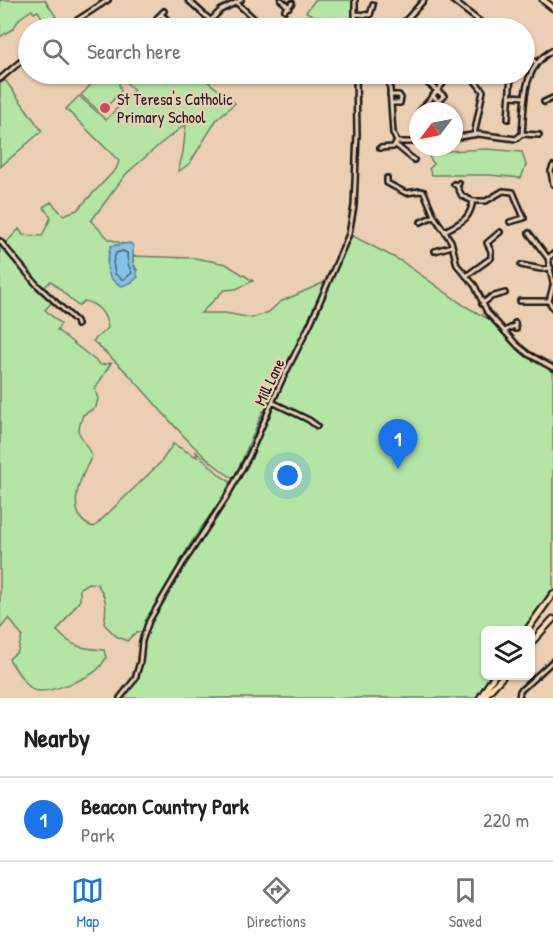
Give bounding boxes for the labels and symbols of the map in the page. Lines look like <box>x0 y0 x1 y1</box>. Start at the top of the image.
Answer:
place label: St Teresa's Catholic Primary School <box>117 88 233 128</box>
marker: St Teresa's Catholic Primary School <box>98 101 112 115</box>
north arrow <box>409 102 463 156</box>
street label: Mill Lane <box>249 354 290 409</box>
pin: 1 <box>378 420 418 469</box>
your location <box>273 461 302 490</box>

